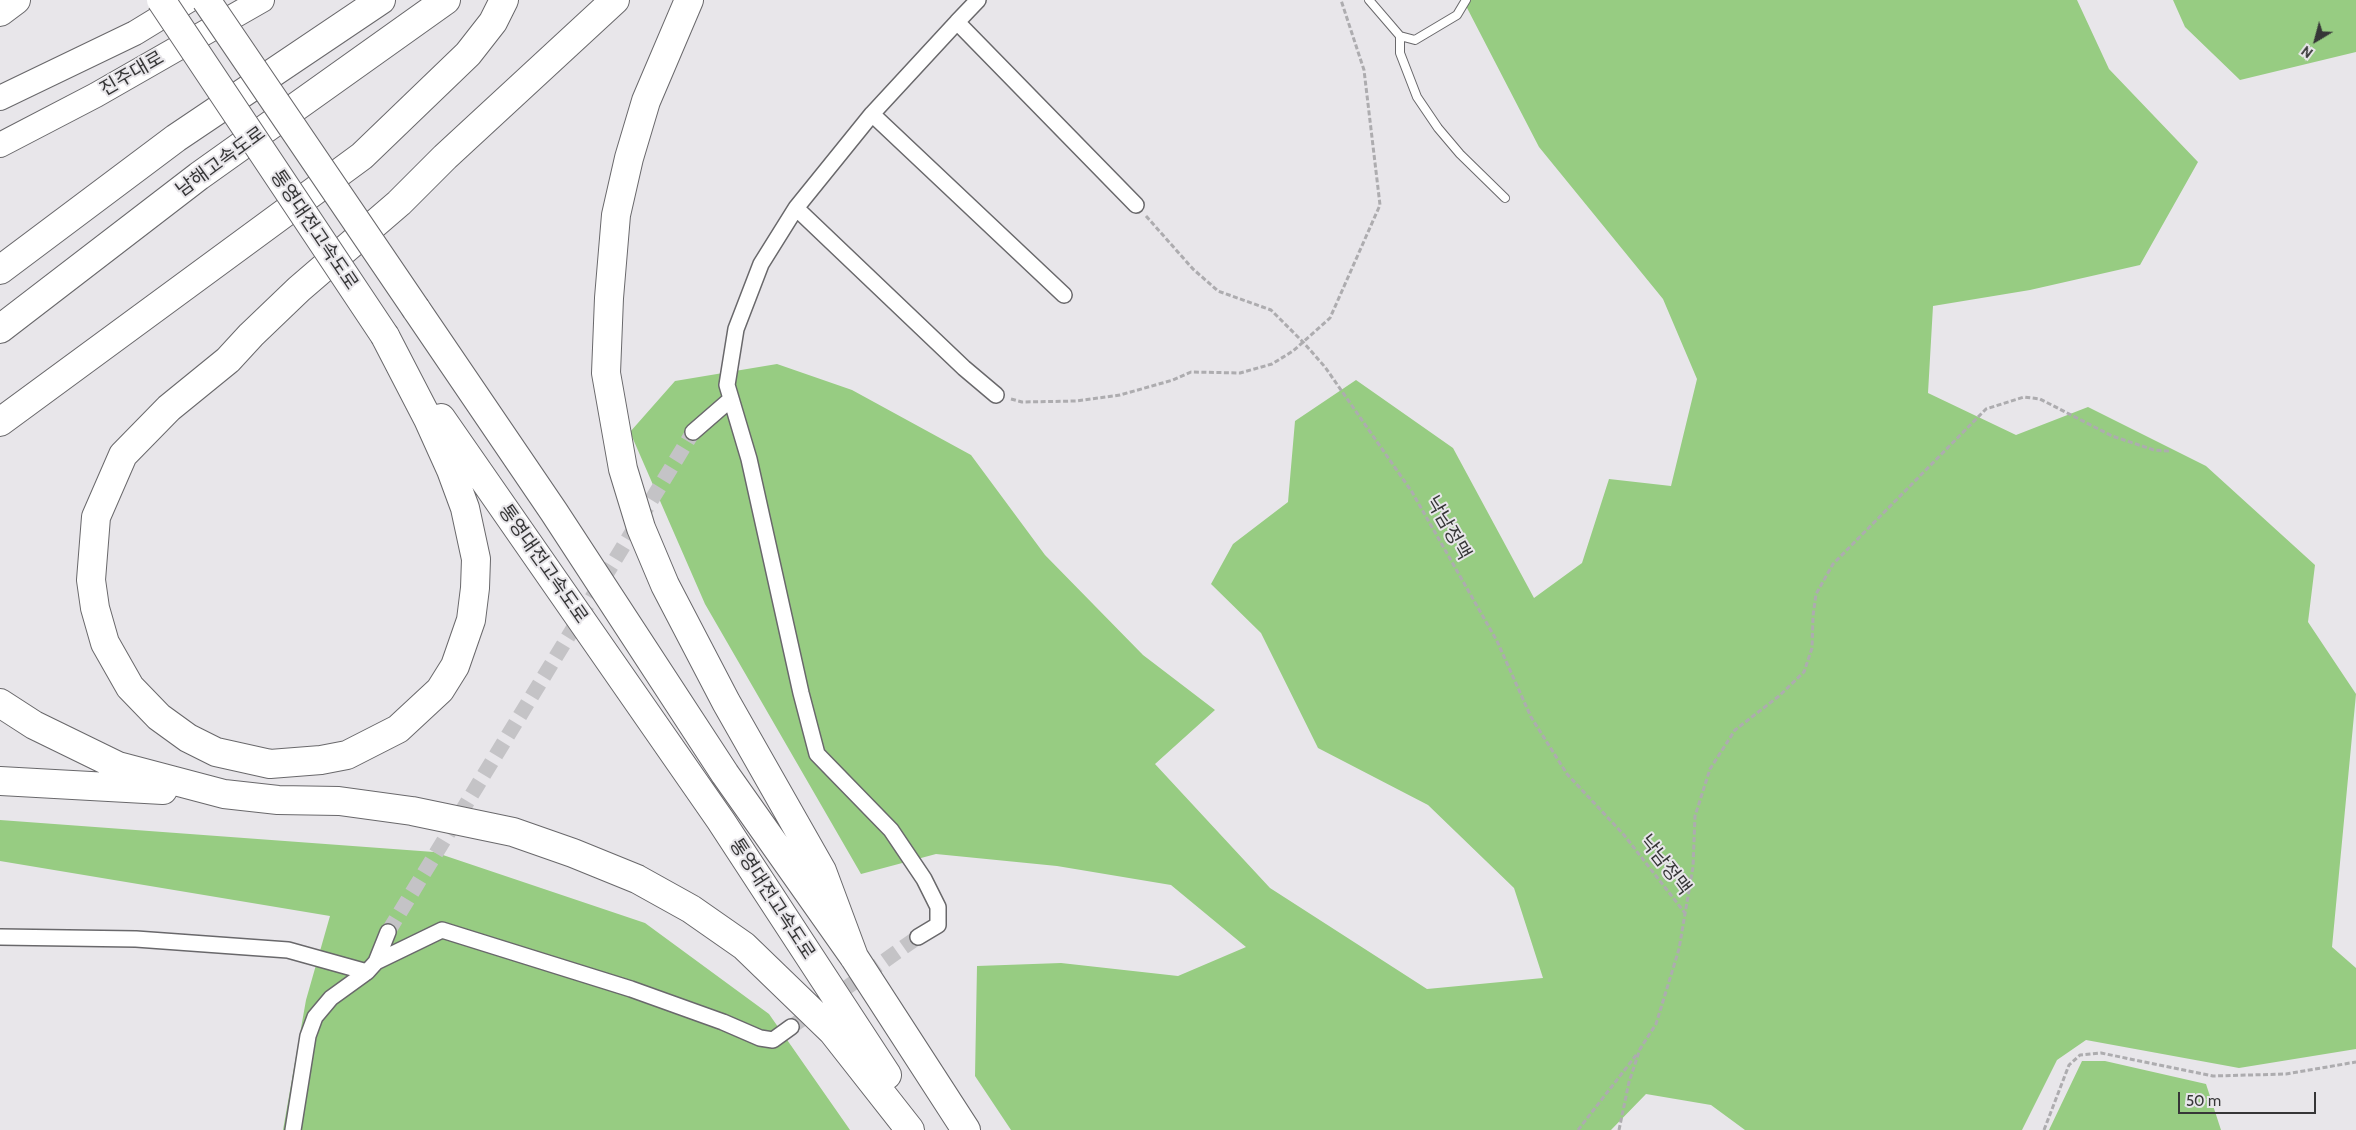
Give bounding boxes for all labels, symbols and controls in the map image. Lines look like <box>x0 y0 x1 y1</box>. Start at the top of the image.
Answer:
north arrow <box>2291 15 2341 65</box>
text: N <box>2298 42 2316 62</box>
street label: 진주대로 <box>96 47 168 101</box>
street label: 남해고속도로 <box>172 122 270 202</box>
street label: 통영대전고속도로 <box>265 166 363 294</box>
street label: 낙남정맥 <box>1421 492 1475 564</box>
street label: 통영대전고속도로 <box>494 500 592 628</box>
street label: 낙남정맥 <box>1634 830 1696 900</box>
street label: 통영대전고속도로 <box>724 834 820 964</box>
scale bar <box>2181 1082 2318 1114</box>
text: 50 m <box>2186 1092 2221 1110</box>

